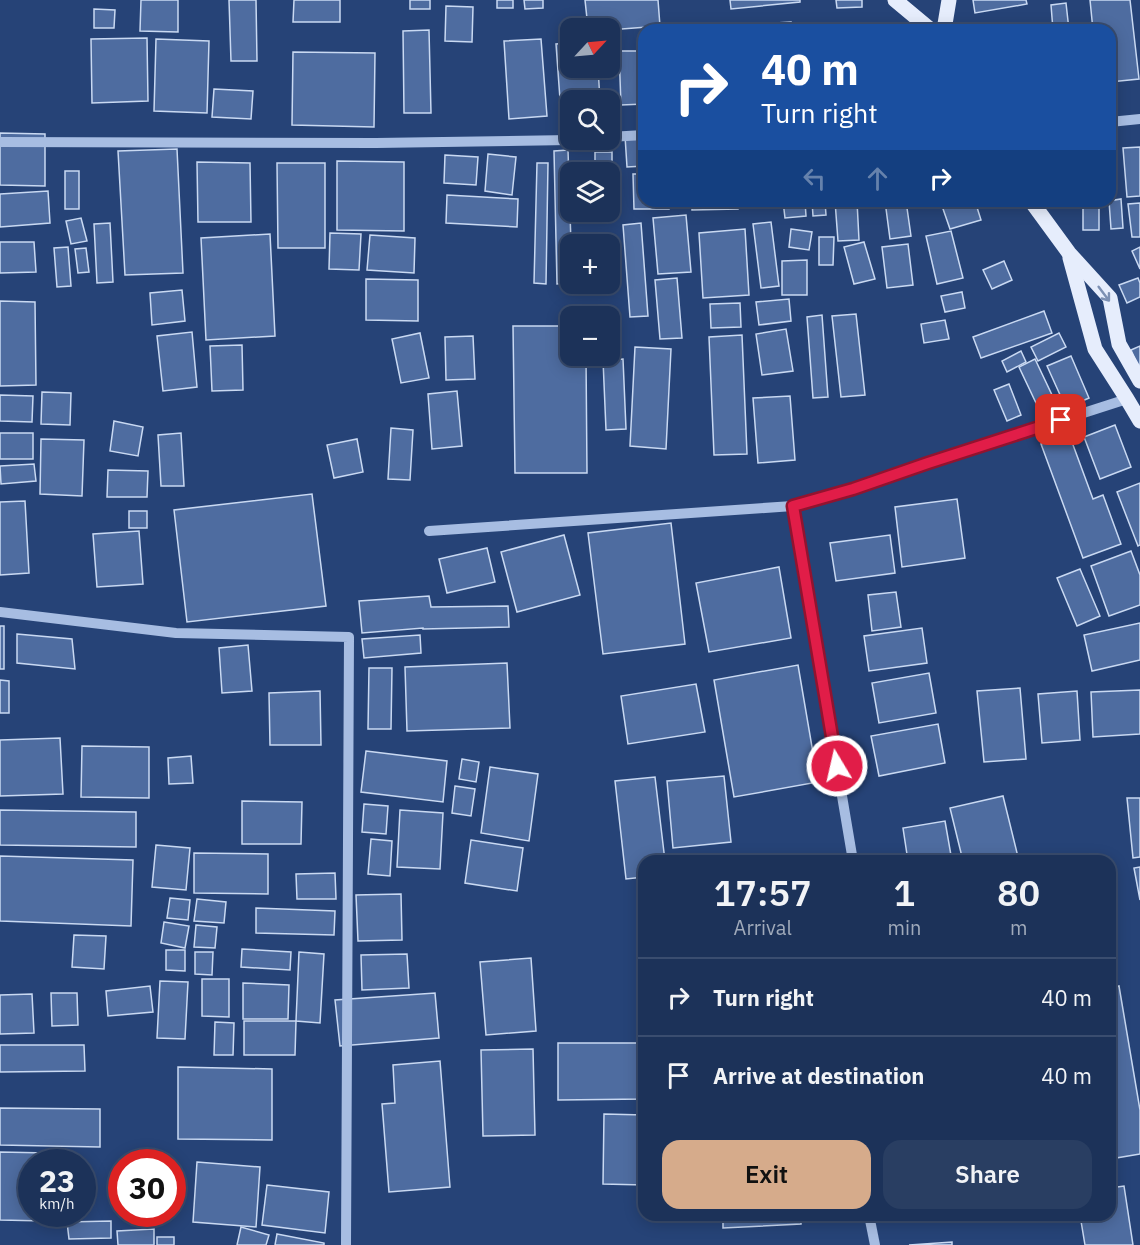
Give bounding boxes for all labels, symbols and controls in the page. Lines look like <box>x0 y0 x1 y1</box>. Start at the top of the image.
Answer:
north arrow <box>560 18 620 78</box>
map controls <box>560 18 620 366</box>
text: 40 m <box>761 42 859 97</box>
icon: right <box>662 48 740 126</box>
button: search <box>560 90 620 150</box>
text: Turn right <box>761 95 878 130</box>
button: layers <box>560 162 620 222</box>
icon: left <box>798 162 831 195</box>
icon: ahead <box>861 162 894 195</box>
icon: right <box>924 162 957 195</box>
button: + <box>560 234 620 294</box>
one-way arrow <box>1098 285 1110 301</box>
button: − <box>560 306 620 366</box>
pin <box>1035 394 1086 445</box>
icon: arrive <box>1044 403 1077 436</box>
position arrow <box>805 734 869 798</box>
text: 17:57 <box>714 869 812 916</box>
text: 1 <box>894 869 915 916</box>
text: 80 <box>997 869 1040 916</box>
text: Arrival <box>734 914 792 941</box>
text: min <box>887 914 921 941</box>
text: m <box>1010 914 1027 941</box>
icon: right <box>662 981 695 1014</box>
text: Turn right <box>713 983 814 1012</box>
text: 40 m <box>1041 983 1092 1012</box>
icon: arrive <box>662 1059 695 1092</box>
text: Arrive at destination <box>713 1061 924 1090</box>
text: 40 m <box>1041 1061 1092 1090</box>
button: Exit <box>662 1140 871 1209</box>
button: Share <box>883 1140 1092 1209</box>
speed limit sign: 30 <box>108 1149 186 1227</box>
text: 23 <box>39 1161 75 1200</box>
text: km/h <box>39 1194 75 1213</box>

